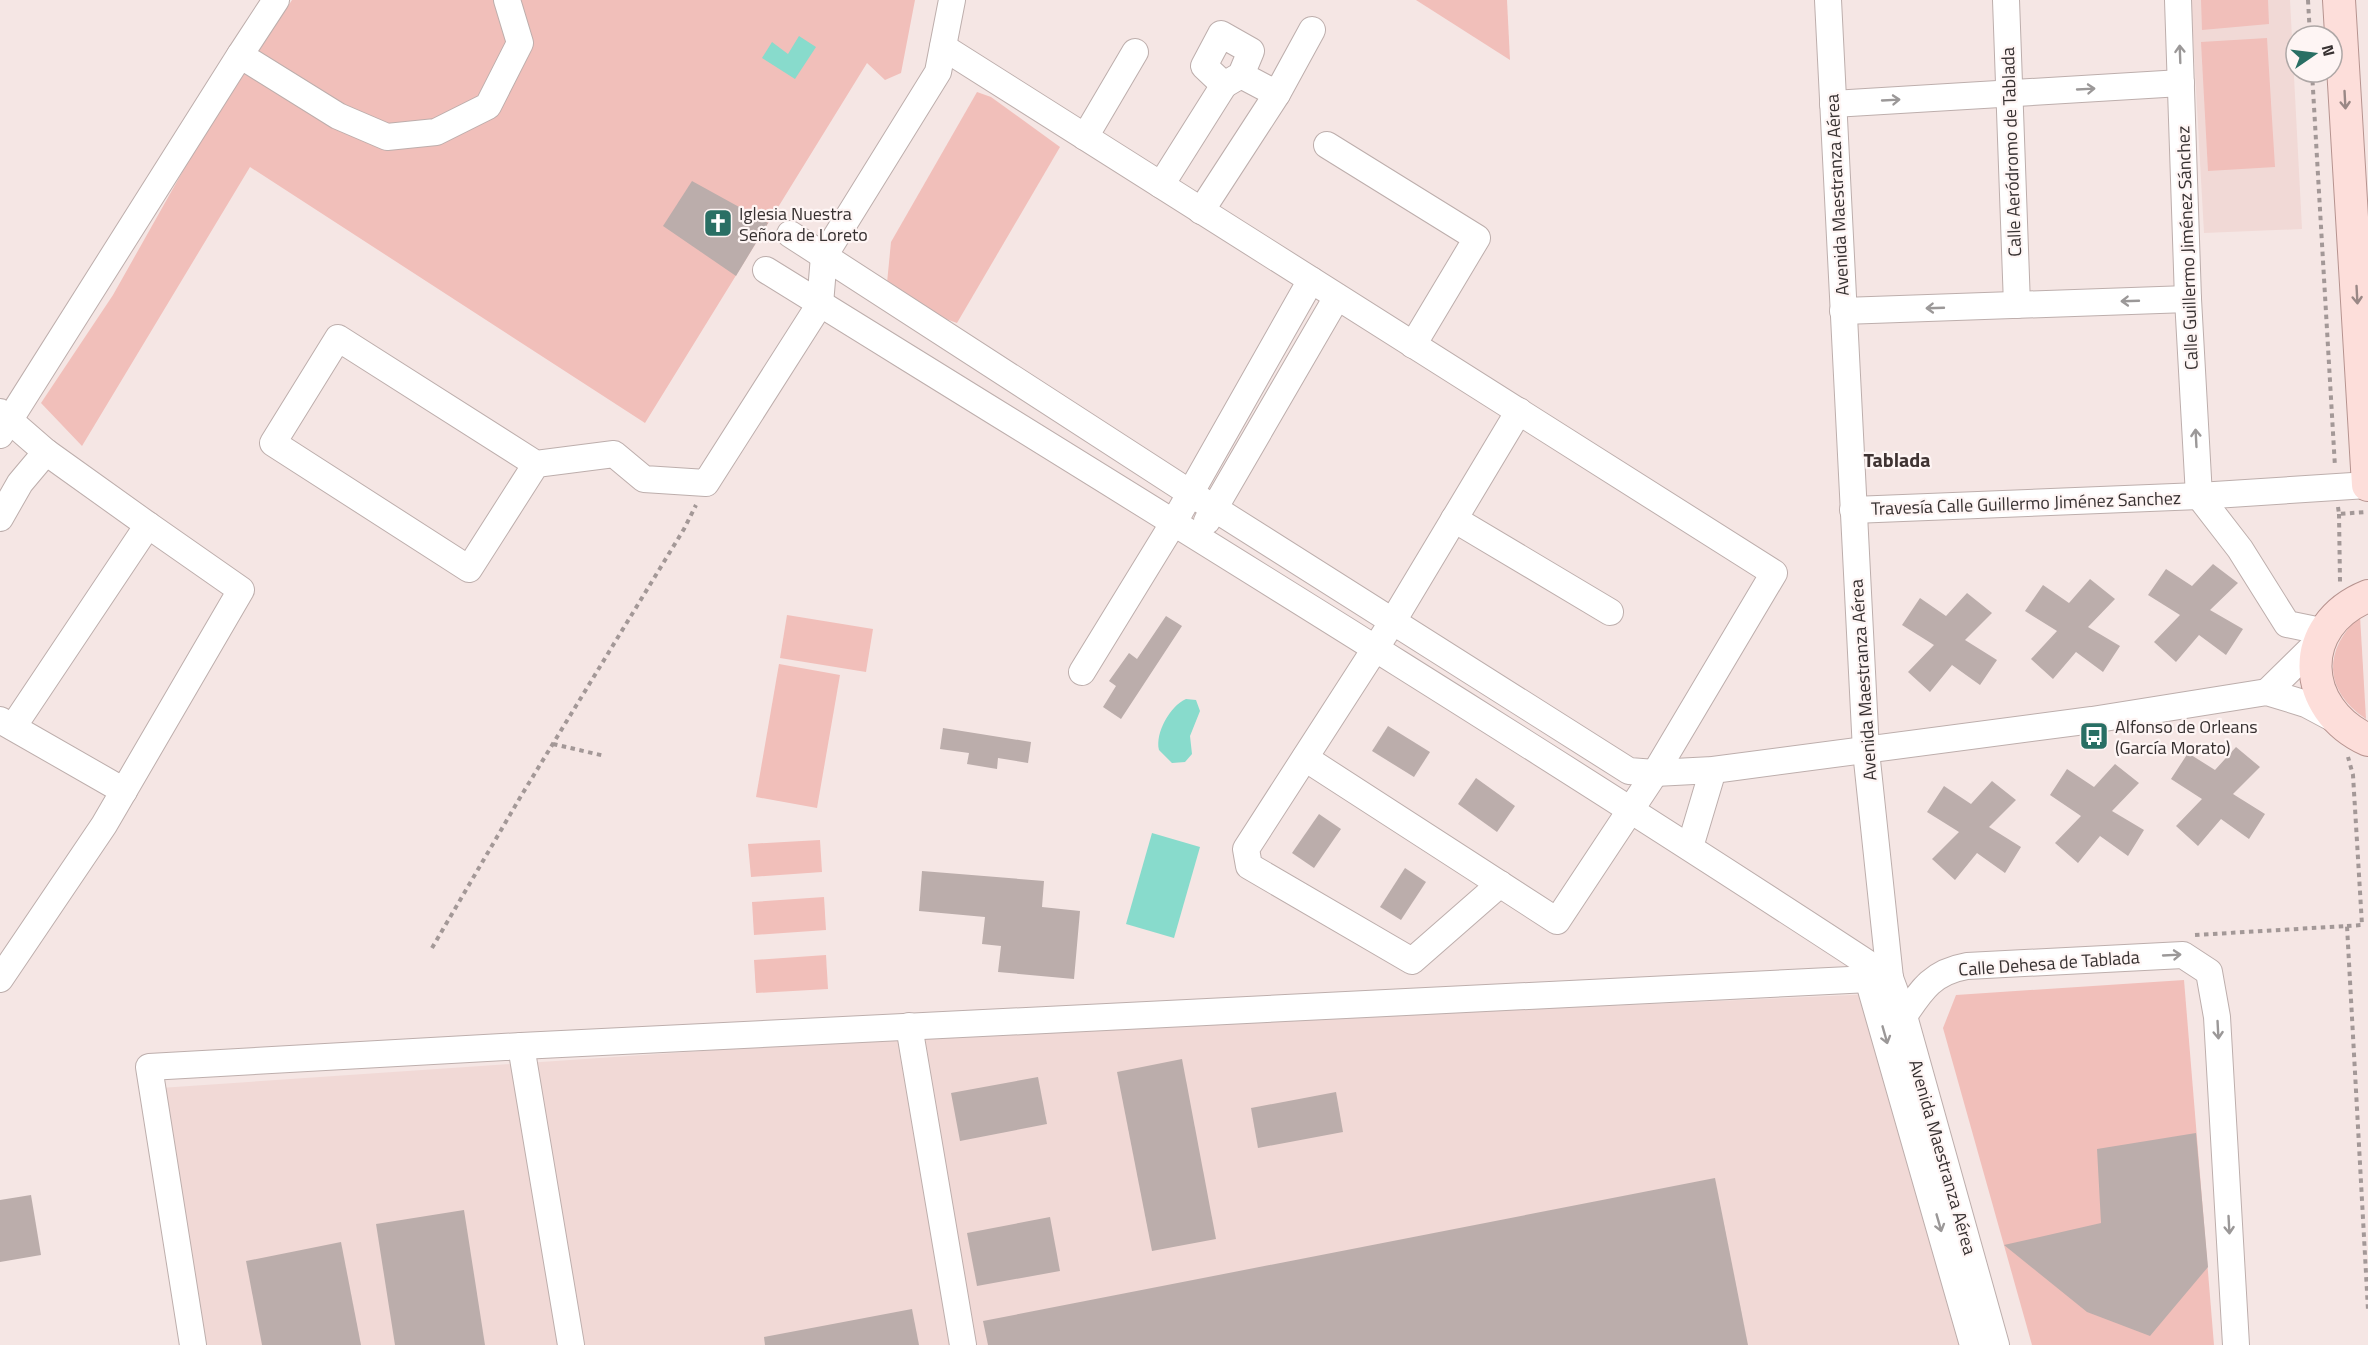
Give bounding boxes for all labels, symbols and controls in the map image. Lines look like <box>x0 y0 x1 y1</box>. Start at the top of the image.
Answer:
north arrow <box>2284 24 2344 84</box>
text: N <box>2316 42 2342 59</box>
one-way arrow <box>2174 45 2186 65</box>
street label: Calle Aeródromo de Tablada <box>1994 47 2028 257</box>
one-way arrow <box>2075 83 2095 94</box>
one-way arrow <box>2340 90 2351 110</box>
street label: Avenida Maestranza Aérea <box>1818 93 1856 297</box>
one-way arrow <box>1881 95 1901 106</box>
street label: Calle Guillermo Jiménez Sánchez <box>2169 125 2205 371</box>
place label: Iglesia Nuestra Señora de Loreto <box>739 200 868 248</box>
church icon: Iglesia Nuestra Señora de Loreto <box>702 207 734 239</box>
one-way arrow <box>2351 285 2362 304</box>
one-way arrow <box>2120 295 2140 306</box>
one-way arrow <box>1926 302 1946 313</box>
one-way arrow <box>2190 428 2201 448</box>
district label: Tablada <box>1864 444 1931 475</box>
street label: Travesía Calle Guillermo Jiménez Sanchez <box>1870 484 2182 522</box>
street label: Avenida Maestranza Aérea <box>1842 578 1884 782</box>
place label: Alfonso de Orleans (García Morato) <box>2115 713 2258 761</box>
bus stop icon: Alfonso de Orleans (García Morato) <box>2078 720 2110 752</box>
street label: Calle Dehesa de Tablada <box>1957 943 2141 983</box>
one-way arrow <box>2161 950 2181 961</box>
one-way arrow <box>2212 1020 2223 1040</box>
one-way arrow <box>1879 1025 1891 1044</box>
street label: Avenida Maestranza Aérea <box>1902 1056 1984 1258</box>
one-way arrow <box>1934 1213 1945 1232</box>
one-way arrow <box>2224 1214 2235 1234</box>

